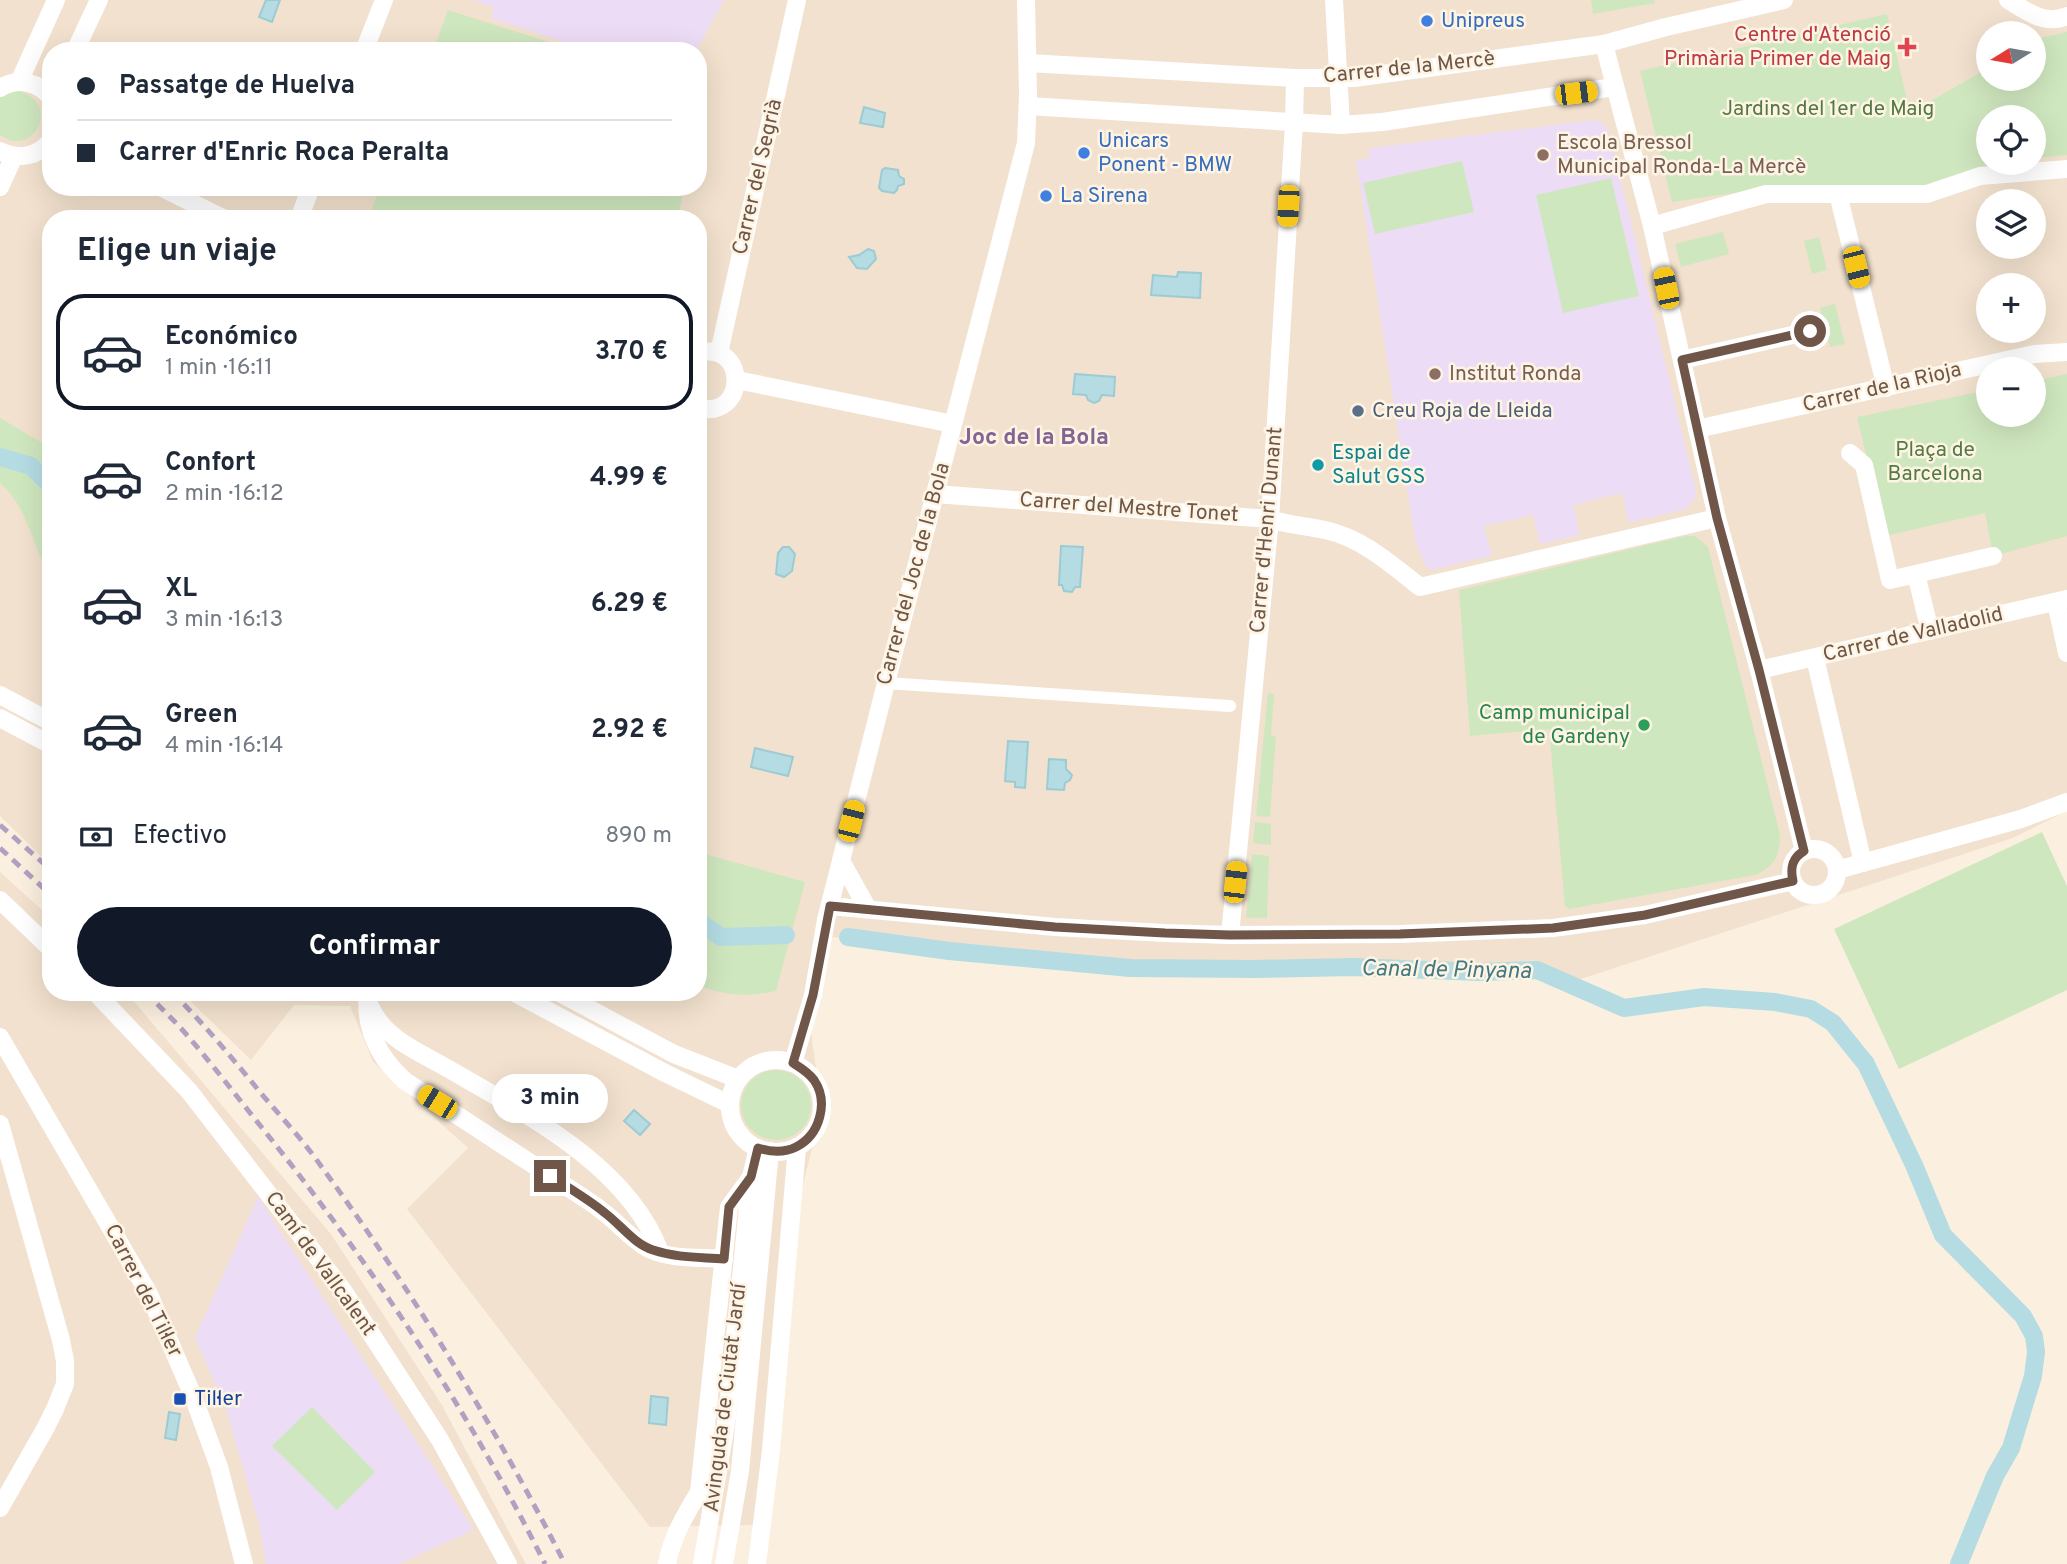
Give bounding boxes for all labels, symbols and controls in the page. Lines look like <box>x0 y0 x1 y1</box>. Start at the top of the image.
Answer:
place label: Unipreus <box>1441 8 1525 35</box>
marker: Unipreus <box>1419 13 1435 29</box>
north arrow <box>1976 21 2046 91</box>
map controls <box>1976 21 2046 427</box>
place label: Centre d'Atenció Primària Primer de Maig <box>1664 22 1891 73</box>
marker: Centre d'Atenció Primària Primer de Maig <box>1897 37 1917 57</box>
street label: Carrer de la Mercè <box>1322 46 1496 90</box>
text: Passatge de Huelva <box>119 70 355 103</box>
car <box>1554 80 1599 106</box>
street label: Carrer del Segrià <box>727 96 789 258</box>
park label: Jardins del 1er de Maig <box>1722 96 1934 123</box>
button: locate <box>1976 105 2046 175</box>
place label: Unicars Ponent - BMW <box>1098 128 1232 179</box>
place label: Escola Bressol Municipal Ronda-La Mercè <box>1557 130 1806 181</box>
text: Carrer d'Enric Roca Peralta <box>119 137 449 170</box>
marker: Unicars Ponent - BMW <box>1076 145 1092 161</box>
marker: Escola Bressol Municipal Ronda-La Mercè <box>1535 147 1551 163</box>
place label: La Sirena <box>1060 183 1148 210</box>
car <box>1277 184 1300 228</box>
marker: La Sirena <box>1038 188 1054 204</box>
button: layers <box>1976 189 2046 259</box>
text: Elige un viaje <box>77 232 277 272</box>
car <box>1841 244 1872 290</box>
car <box>1652 265 1681 311</box>
button: + <box>1976 273 2046 343</box>
route start <box>1794 315 1826 347</box>
icon: car <box>81 321 144 384</box>
text: Económico <box>165 321 298 354</box>
text: 3.70 € <box>595 336 668 369</box>
text: 1 min · 16:11 <box>165 354 273 383</box>
street label: Carrer de la Rioja <box>1800 357 1964 419</box>
button: − <box>1976 357 2046 427</box>
place label: Institut Ronda <box>1449 361 1581 388</box>
marker: Institut Ronda <box>1427 366 1443 382</box>
place label: Creu Roja de Lleida <box>1372 398 1553 425</box>
marker: Creu Roja de Lleida <box>1350 403 1366 419</box>
district label: Joc de la Bola <box>959 424 1109 453</box>
street label: Carrer d'Henri Dunant <box>1245 426 1289 634</box>
park label: Plaça de Barcelona <box>1888 437 1982 488</box>
place label: Espai de Salut GSS <box>1332 440 1425 491</box>
icon: car <box>81 447 144 510</box>
text: Confort <box>165 447 256 480</box>
marker: Espai de Salut GSS <box>1310 457 1326 473</box>
street label: Carrer del Joc de la Bola <box>871 460 957 688</box>
text: 4.99 € <box>590 462 668 495</box>
text: 2 min · 16:12 <box>165 480 284 509</box>
street label: Carrer del Mestre Tonet <box>1018 487 1240 529</box>
icon: car <box>81 573 144 636</box>
text: XL <box>165 573 197 606</box>
text: 6.29 € <box>591 588 668 621</box>
street label: Carrer de Valladolid <box>1820 601 2006 669</box>
text: 3 min · 16:13 <box>165 606 283 635</box>
icon: car <box>81 699 144 762</box>
text: Green <box>165 699 238 732</box>
place label: Camp municipal de Gardeny <box>1479 700 1630 751</box>
text: 2.92 € <box>591 714 668 747</box>
marker: Camp municipal de Gardeny <box>1636 717 1652 733</box>
text: 4 min · 16:14 <box>165 732 284 761</box>
car <box>836 798 867 844</box>
icon: cash <box>77 818 115 856</box>
text: Efectivo <box>133 820 227 853</box>
text: 890 m <box>605 822 672 851</box>
car <box>1223 860 1248 904</box>
button: Confirmar <box>77 907 672 987</box>
water label: Canal de Pinyana <box>1361 955 1532 987</box>
callout: 3 min <box>492 1074 608 1124</box>
car <box>414 1082 461 1122</box>
text: 3 min <box>520 1084 580 1113</box>
route end <box>534 1160 566 1192</box>
street label: Camí de Vallcalent <box>258 1186 382 1342</box>
street label: Carrer del Til·ler <box>98 1220 188 1362</box>
street label: Avinguda de Ciutat Jardí <box>699 1280 754 1514</box>
place label: Til·ler <box>194 1386 242 1413</box>
marker: Til·ler <box>172 1391 188 1407</box>

